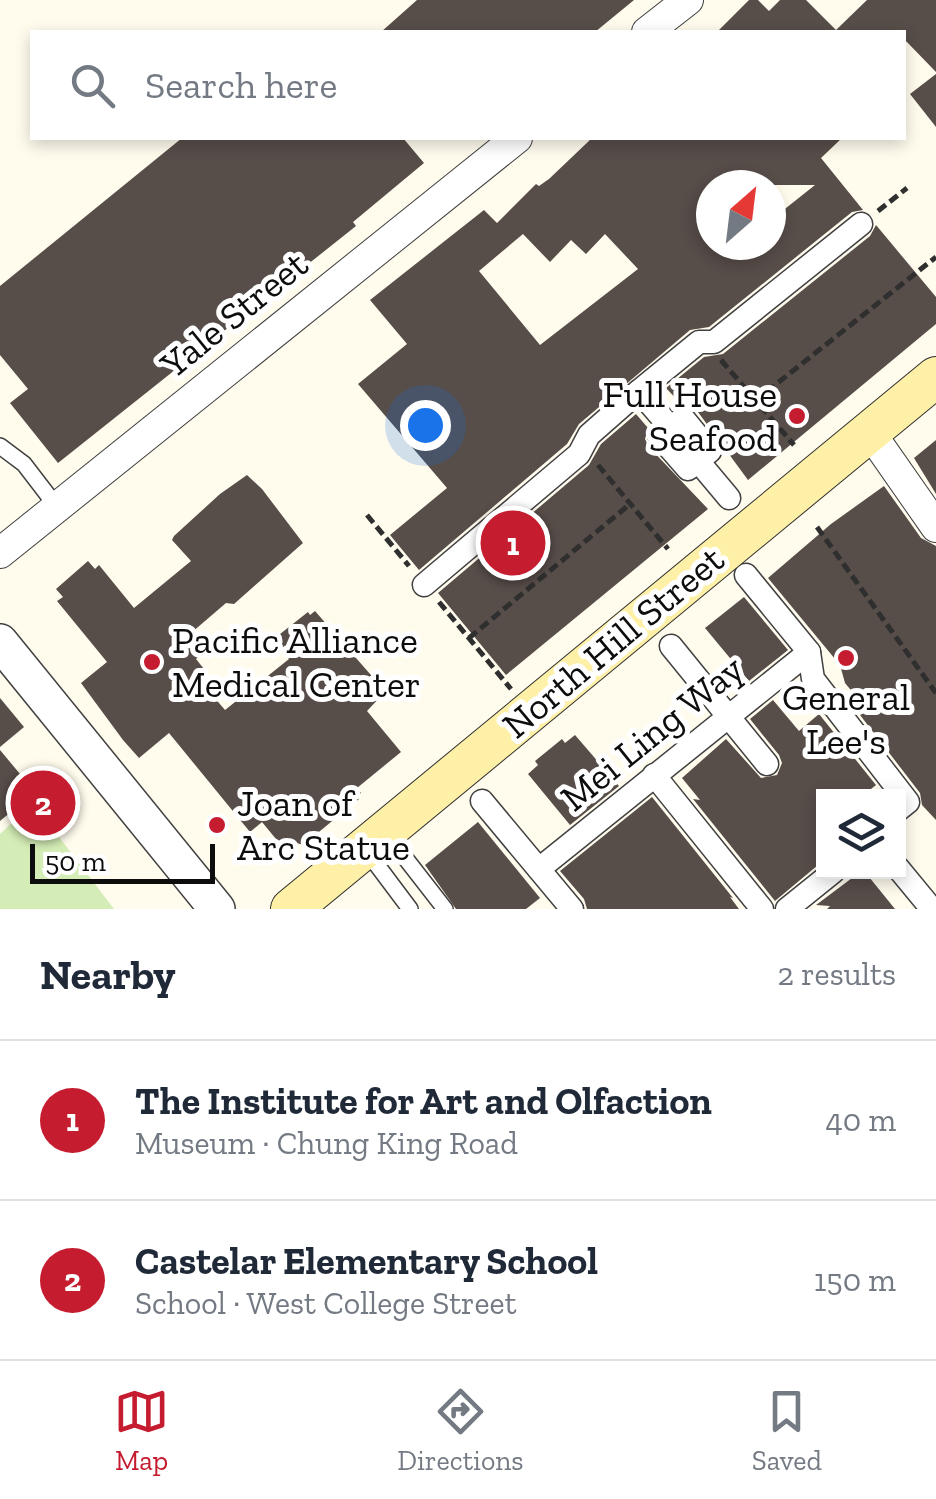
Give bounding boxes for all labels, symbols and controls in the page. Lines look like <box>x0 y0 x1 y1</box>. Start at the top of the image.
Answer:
search box <box>30 30 906 140</box>
icon: search <box>65 58 120 113</box>
text: Search here <box>145 62 337 108</box>
north arrow <box>696 170 786 260</box>
street label: Yale Street <box>150 241 317 388</box>
place label: Full House Seafood <box>603 371 777 461</box>
your location <box>400 400 451 451</box>
marker: Full House Seafood <box>786 405 808 427</box>
pin: 1 <box>480 506 546 580</box>
street label: North Hill Street <box>493 536 733 748</box>
place label: Pacific Alliance Medical Center <box>172 617 421 707</box>
street label: Mei Ling Way <box>551 645 753 821</box>
marker: General Lee's <box>835 647 857 669</box>
marker: Pacific Alliance Medical Center <box>141 651 163 673</box>
place label: General Lee's <box>782 674 910 764</box>
pin: 2 <box>10 766 76 840</box>
place label: Joan of Arc Statue <box>237 780 410 870</box>
map controls <box>816 789 906 879</box>
button: layers <box>816 789 906 879</box>
marker: Joan of Arc Statue <box>206 814 228 836</box>
scale bar <box>30 839 215 884</box>
text: 50 m <box>45 845 106 878</box>
text: Nearby <box>40 949 176 1000</box>
text: 2 results <box>777 955 896 993</box>
text: The Institute for Art and Olfaction <box>135 1078 712 1124</box>
text: 1 <box>66 1101 79 1139</box>
text: 40 m <box>825 1101 896 1139</box>
text: Museum · Chung King Road <box>135 1124 518 1162</box>
text: Castelar Elementary School <box>135 1238 598 1284</box>
text: 2 <box>64 1261 81 1299</box>
text: 150 m <box>814 1261 896 1299</box>
text: School · West College Street <box>135 1284 517 1322</box>
tab: Map <box>114 1384 169 1477</box>
tab: Directions <box>397 1384 524 1477</box>
tab: Saved <box>752 1384 822 1477</box>

